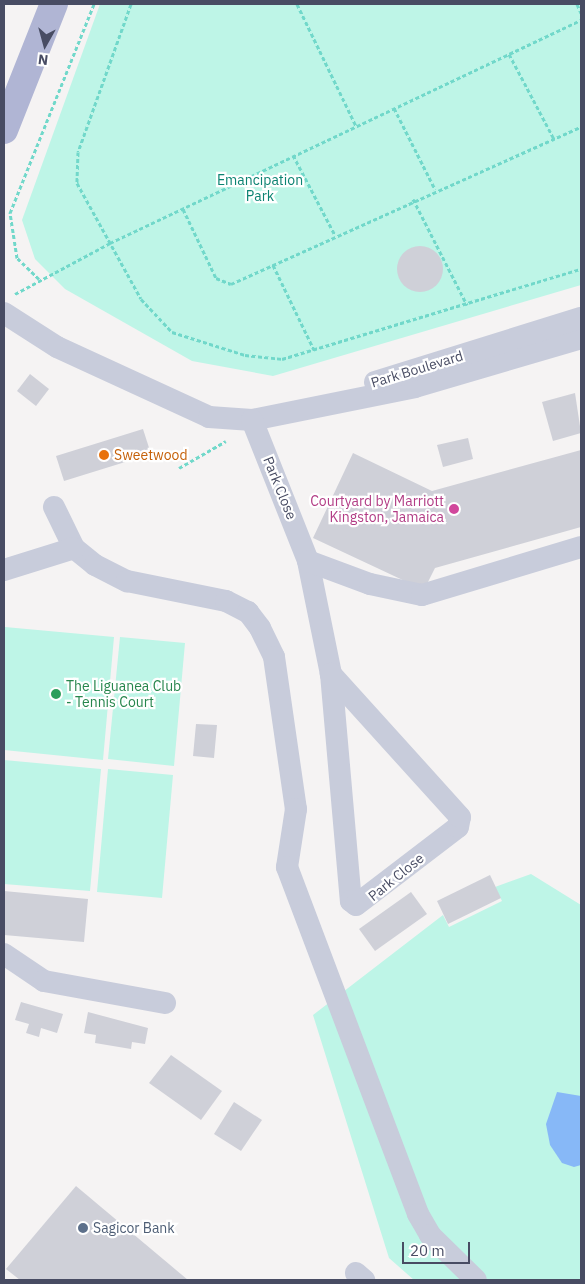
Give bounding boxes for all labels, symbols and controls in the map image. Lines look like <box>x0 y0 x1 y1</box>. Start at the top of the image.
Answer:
north arrow <box>20 20 70 70</box>
text: N <box>37 50 49 69</box>
park label: Emancipation Park <box>217 172 303 204</box>
street label: Park Boulevard <box>369 347 465 391</box>
place label: Sweetwood <box>114 447 188 463</box>
marker: Sweetwood <box>98 449 110 461</box>
street label: Park Close <box>260 454 300 522</box>
place label: Courtyard by Marriott Kingston, Jamaica <box>310 493 444 526</box>
marker: Courtyard by Marriott Kingston, Jamaica <box>448 503 460 515</box>
place label: The Liguanea Club - Tennis Court <box>66 678 181 710</box>
marker: The Liguanea Club - Tennis Court <box>50 688 62 700</box>
street label: Park Close <box>365 850 427 904</box>
place label: Sagicor Bank <box>93 1220 175 1236</box>
marker: Sagicor Bank <box>77 1222 89 1234</box>
scale bar <box>405 1232 472 1264</box>
text: 20 m <box>410 1241 445 1260</box>

